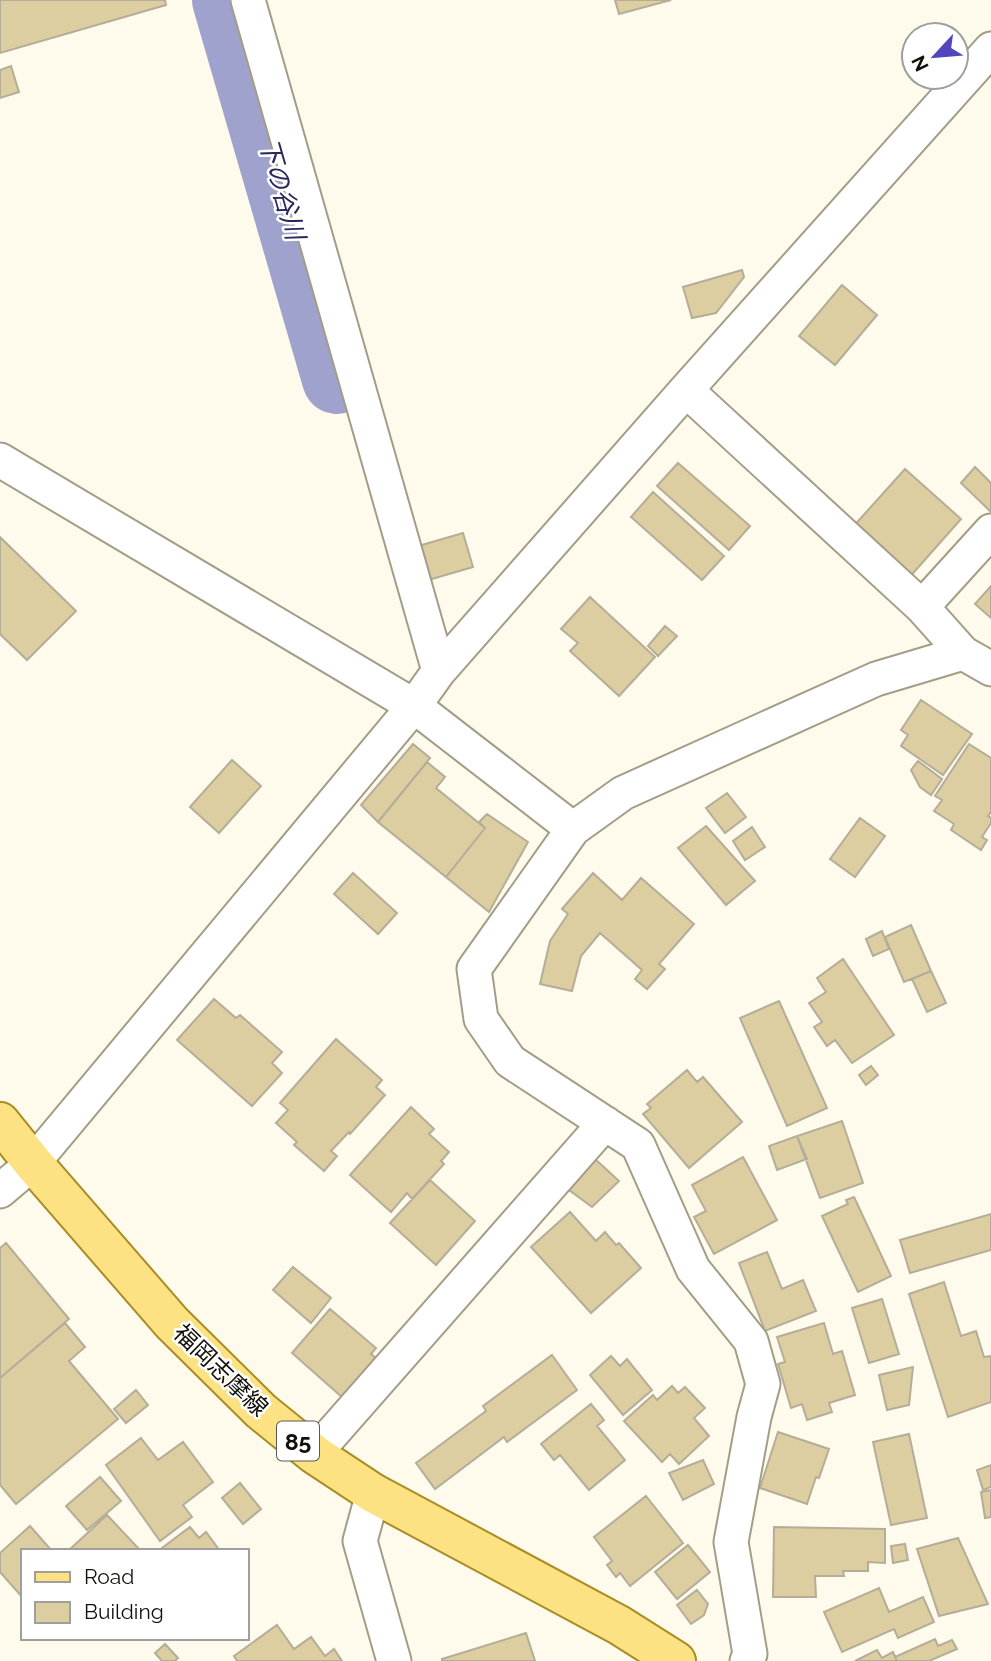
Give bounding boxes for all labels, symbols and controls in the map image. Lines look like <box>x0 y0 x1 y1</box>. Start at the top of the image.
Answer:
north arrow <box>900 21 970 91</box>
text: N <box>907 52 933 75</box>
water label: 下の谷川 <box>253 135 312 246</box>
street label: 福岡志摩線 <box>168 1318 274 1422</box>
road number: 85 <box>277 1422 319 1460</box>
legend <box>21 1549 248 1640</box>
text: Road <box>84 1564 134 1589</box>
text: Building <box>84 1599 164 1624</box>

